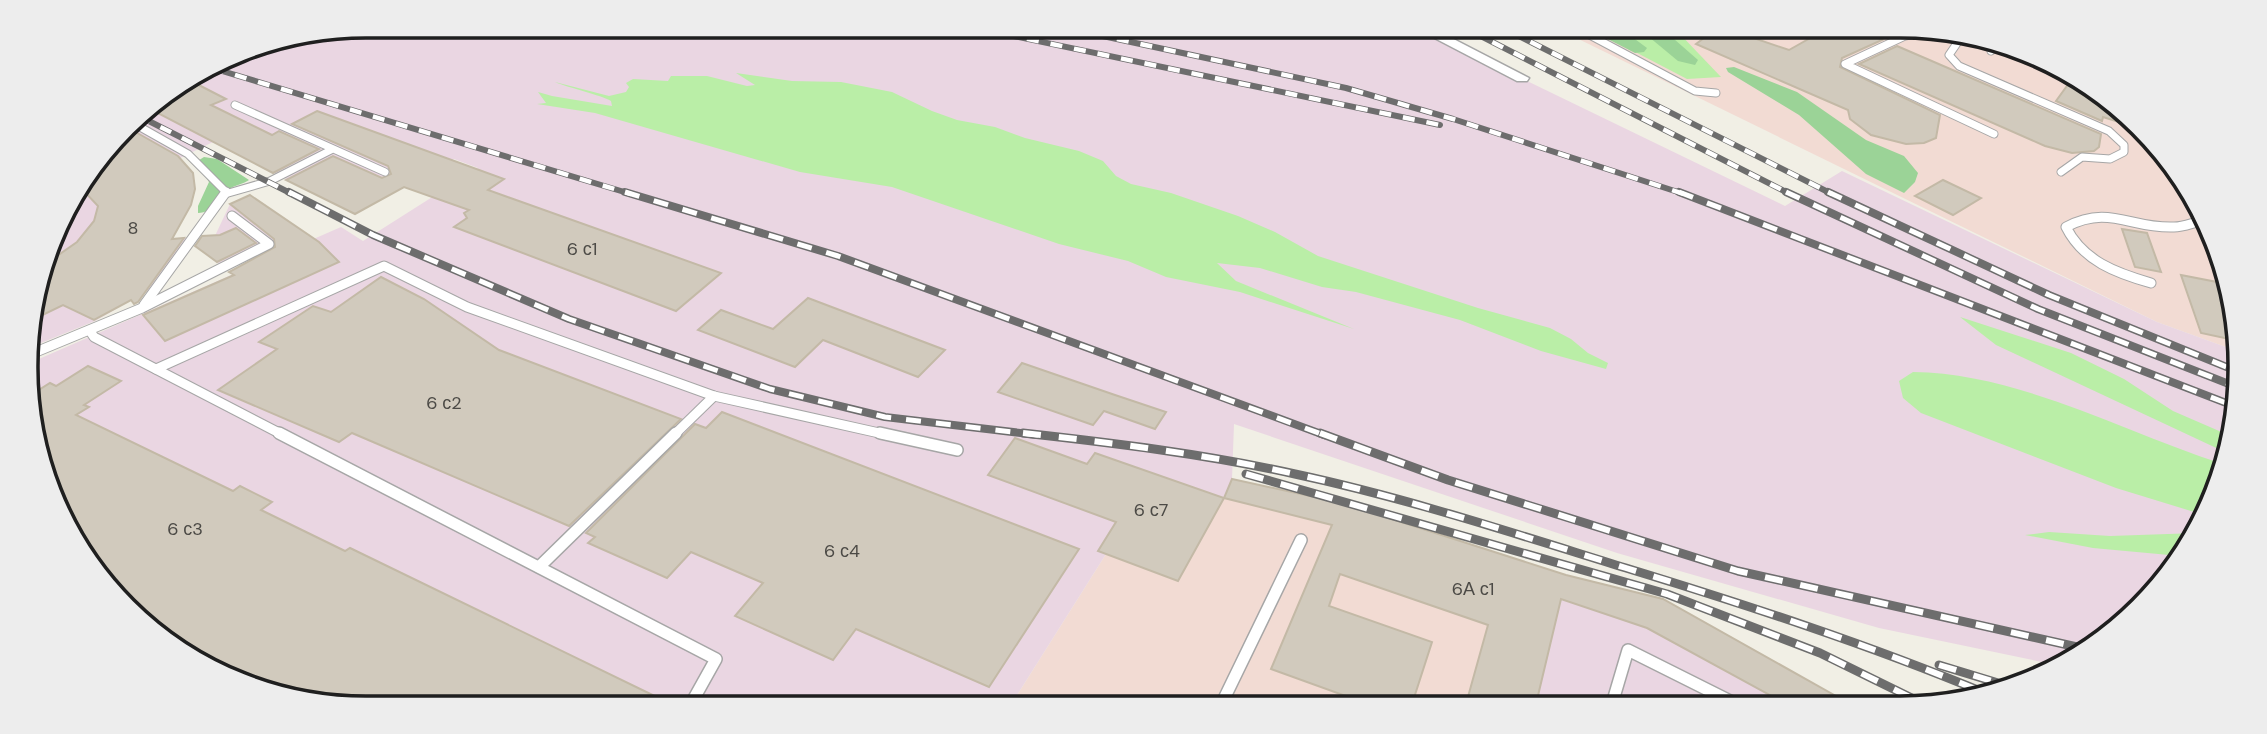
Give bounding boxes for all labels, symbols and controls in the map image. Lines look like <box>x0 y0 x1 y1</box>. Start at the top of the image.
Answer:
house number: 8 <box>128 216 138 240</box>
house number: 6 с1 <box>567 237 597 261</box>
house number: 6 с2 <box>426 391 462 415</box>
house number: 6 с7 <box>1134 498 1168 522</box>
house number: 6 с3 <box>167 517 203 541</box>
house number: 6 с4 <box>824 539 860 563</box>
house number: 6А с1 <box>1452 577 1494 601</box>

